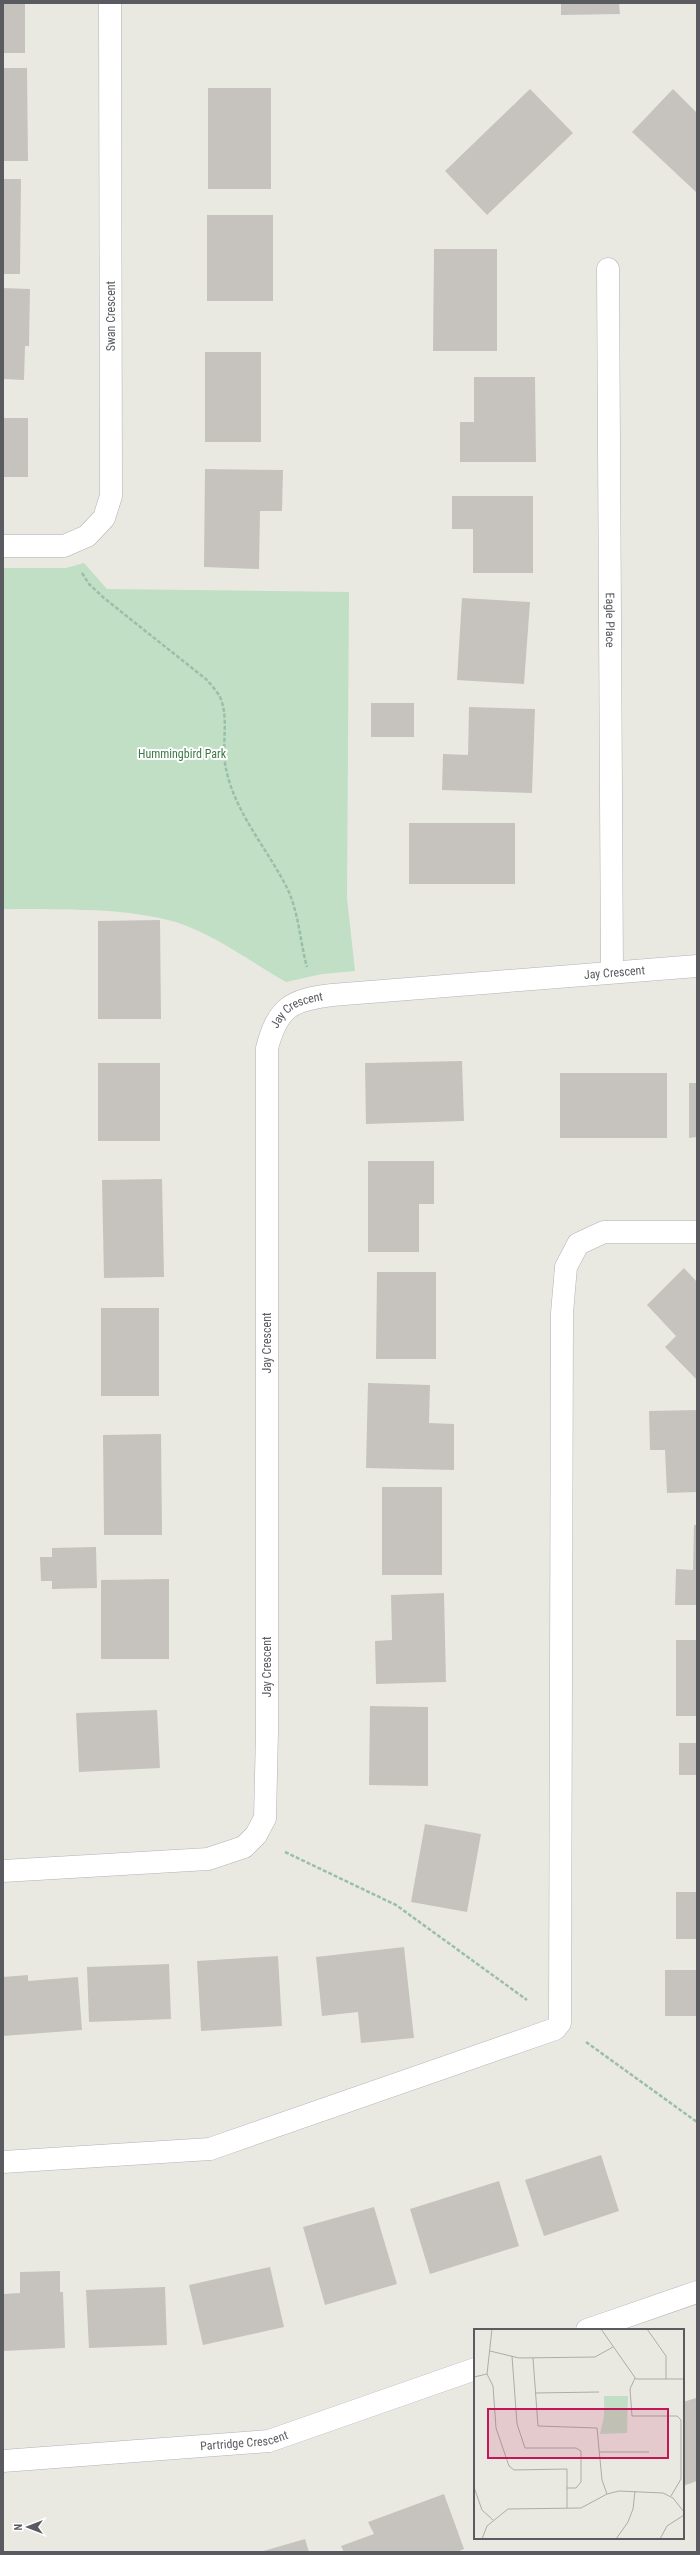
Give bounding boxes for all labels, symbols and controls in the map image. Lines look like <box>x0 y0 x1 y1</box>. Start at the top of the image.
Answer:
street label: Swan Crescent <box>104 280 118 351</box>
street label: Eagle Place <box>603 592 617 648</box>
park label: Hummingbird Park <box>138 747 227 761</box>
street label: Jay Crescent <box>583 963 646 982</box>
street label: Jay Crescent <box>268 989 324 1030</box>
street label: Jay Crescent <box>260 1312 274 1374</box>
street label: Jay Crescent <box>260 1636 274 1698</box>
inset map <box>474 2329 684 2539</box>
street label: Partridge Crescent <box>200 2428 290 2453</box>
north arrow <box>8 2507 48 2547</box>
text: N <box>12 2523 25 2530</box>

